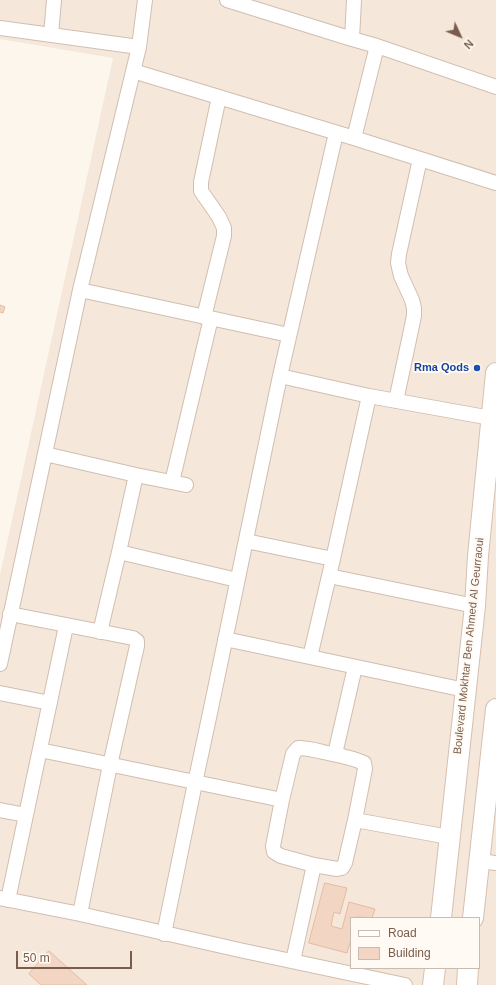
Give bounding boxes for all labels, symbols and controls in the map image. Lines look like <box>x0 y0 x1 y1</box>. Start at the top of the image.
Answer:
north arrow <box>440 16 480 56</box>
text: N <box>462 37 476 51</box>
place label: Rma Qods <box>414 361 469 375</box>
marker: Rma Qods <box>472 363 482 373</box>
street label: Boulevard Mokhtar Ben Ahmed Al Geurraoui <box>451 537 487 755</box>
legend <box>350 917 480 969</box>
text: Road <box>388 926 417 940</box>
scale bar <box>18 943 134 969</box>
text: Building <box>388 946 431 960</box>
text: 50 m <box>23 951 50 965</box>

